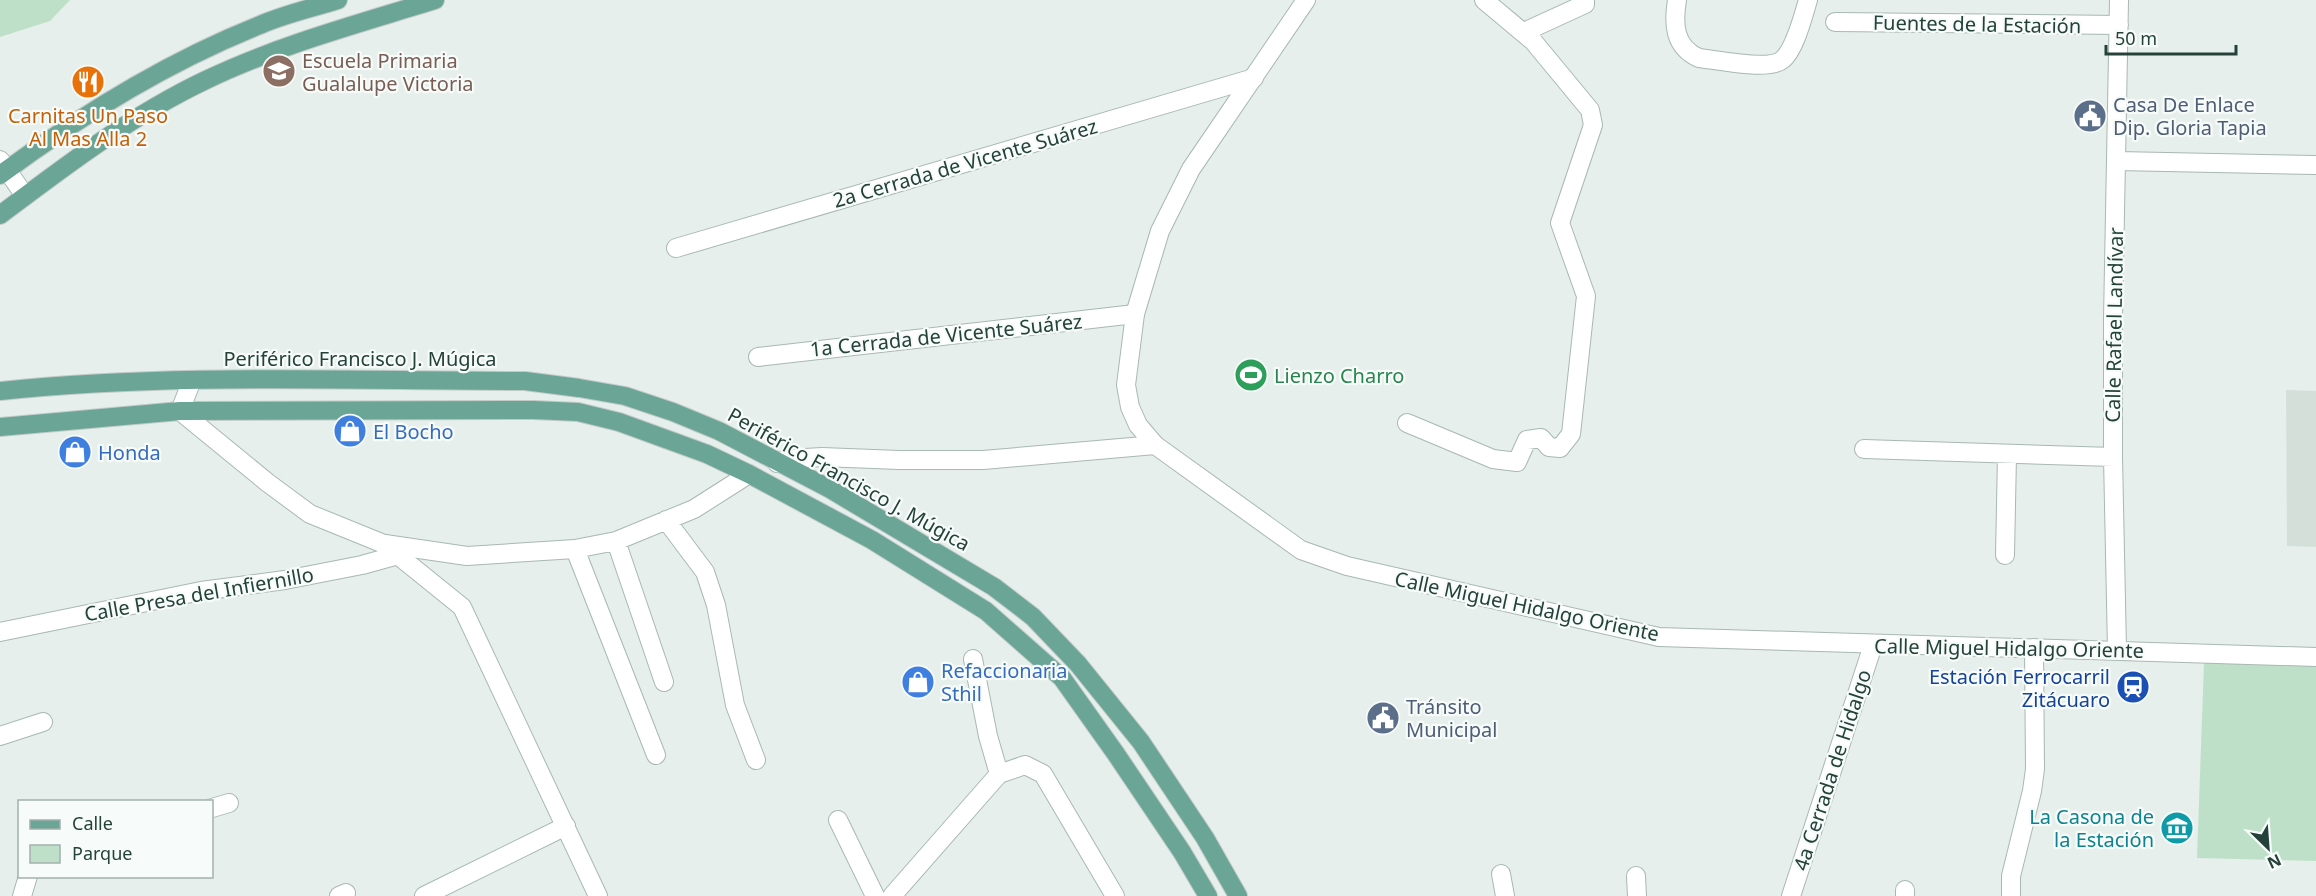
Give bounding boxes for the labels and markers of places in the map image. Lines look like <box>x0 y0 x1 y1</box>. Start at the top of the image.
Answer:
place label: Escuela Primaria Gualalupe Victoria <box>302 47 474 97</box>
school or university icon: Escuela Primaria Gualalupe Victoria <box>261 53 297 89</box>
restaurant icon: Carnitas Un Paso Al Mas Alla 2 <box>70 64 106 100</box>
place label: Casa De Enlace Dip. Gloria Tapia <box>2113 91 2267 141</box>
public building icon: Casa De Enlace Dip. Gloria Tapia <box>2072 98 2108 134</box>
place label: Carnitas Un Paso Al Mas Alla 2 <box>8 102 168 152</box>
sports icon: Lienzo Charro <box>1233 357 1269 393</box>
place label: Lienzo Charro <box>1274 362 1404 389</box>
shop icon: El Bocho <box>332 413 368 449</box>
place label: El Bocho <box>373 418 454 445</box>
shop icon: Honda <box>57 434 93 470</box>
place label: Honda <box>98 439 161 466</box>
place label: Refaccionaria Sthil <box>941 657 1068 707</box>
place label: Estación Ferrocarril Zitácuaro <box>1929 663 2110 713</box>
shop icon: Refaccionaria Sthil <box>900 664 936 700</box>
station icon: Estación Ferrocarril Zitácuaro <box>2115 669 2151 705</box>
place label: Tránsito Municipal <box>1406 693 1497 743</box>
public building icon: Tránsito Municipal <box>1365 700 1401 736</box>
place label: La Casona de la Estación <box>2029 803 2154 853</box>
museum icon: La Casona de la Estación <box>2159 810 2195 846</box>

